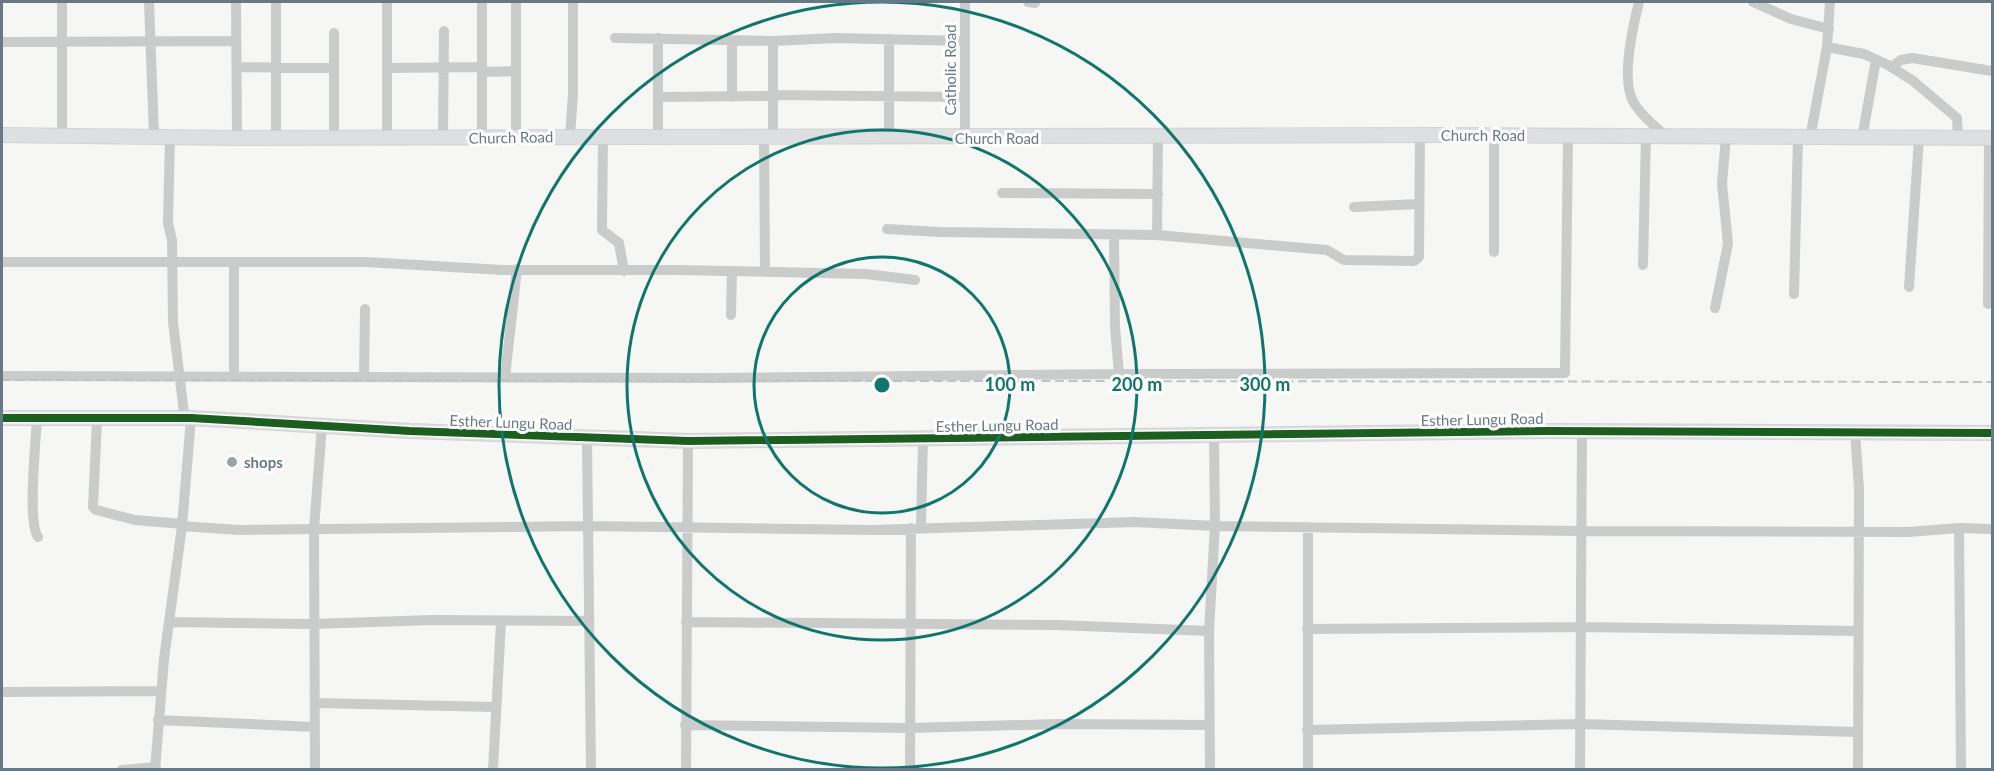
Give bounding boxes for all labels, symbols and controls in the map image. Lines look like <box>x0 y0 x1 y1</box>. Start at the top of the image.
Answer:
street label: Catholic Road <box>941 24 959 116</box>
street label: Church Road <box>1441 126 1525 144</box>
street label: Church Road <box>469 127 553 147</box>
street label: Church Road <box>955 129 1039 147</box>
text: 100 m <box>985 373 1035 395</box>
text: 200 m <box>1112 373 1162 395</box>
text: 300 m <box>1240 373 1290 395</box>
centre of rings <box>872 375 892 395</box>
street label: Esther Lungu Road <box>1420 409 1544 429</box>
street label: Esther Lungu Road <box>449 411 573 433</box>
street label: Esther Lungu Road <box>935 415 1059 435</box>
place label: shops <box>244 453 283 471</box>
marker: shops <box>225 455 239 469</box>

